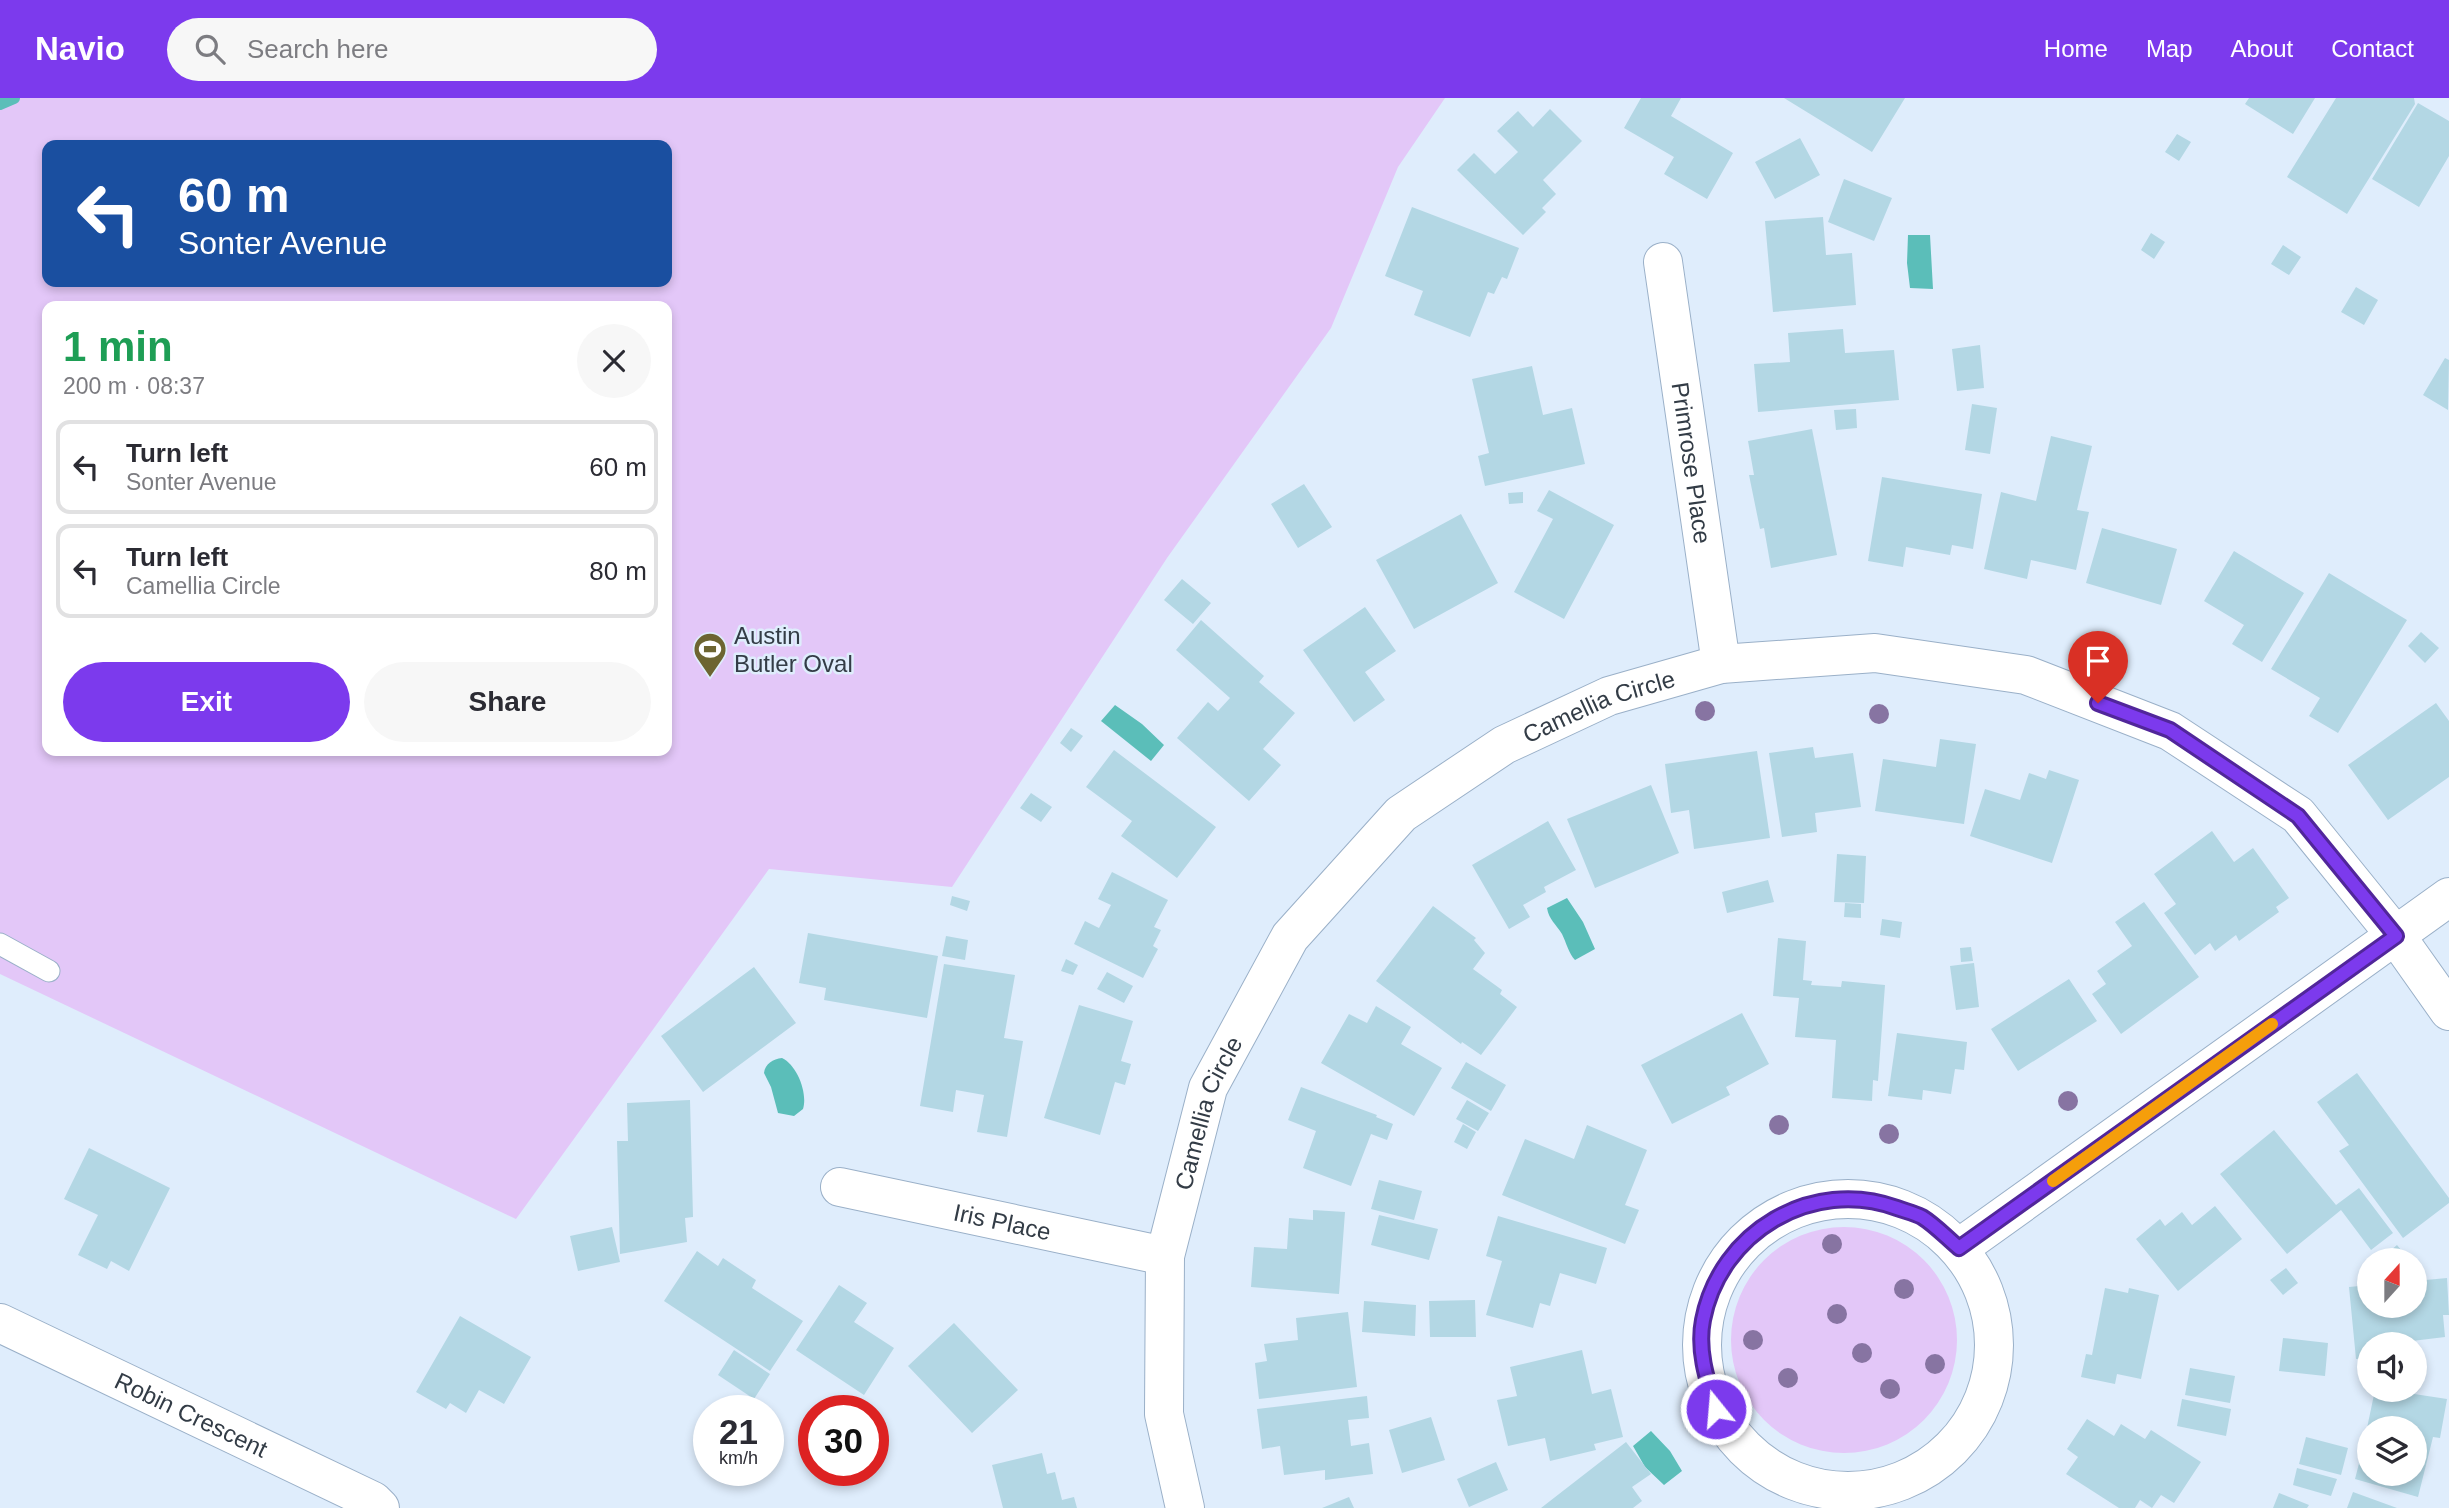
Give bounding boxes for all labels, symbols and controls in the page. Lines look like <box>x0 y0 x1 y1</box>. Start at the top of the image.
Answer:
search box <box>167 18 657 81</box>
text: Navio <box>35 30 125 67</box>
icon: search <box>191 30 229 68</box>
text: Search here <box>247 34 389 64</box>
text: Home <box>2044 35 2108 62</box>
text: Map <box>2146 35 2193 62</box>
text: About <box>2231 35 2293 62</box>
text: Contact <box>2331 35 2414 62</box>
icon: left <box>63 168 154 259</box>
text: 60 m <box>178 168 290 222</box>
text: Sonter Avenue <box>178 225 387 261</box>
text: 1 min <box>63 323 173 370</box>
button: close <box>577 324 651 398</box>
text: 200 m · 08:37 <box>63 373 205 399</box>
street label: Primrose Place <box>1667 380 1717 545</box>
text: Turn left <box>126 438 228 468</box>
icon: left <box>67 448 105 486</box>
text: 60 m <box>589 452 647 482</box>
text: Sonter Avenue <box>126 469 276 495</box>
text: Turn left <box>126 542 228 572</box>
icon: left <box>67 552 105 590</box>
text: 80 m <box>589 556 647 586</box>
text: Camellia Circle <box>126 573 281 599</box>
place label: Austin Butler Oval <box>734 622 853 677</box>
sports icon: Austin Butler Oval <box>691 630 729 679</box>
pin <box>2068 631 2128 703</box>
icon: arrive <box>2079 642 2117 680</box>
button: Exit <box>63 662 350 742</box>
button: Share <box>364 662 651 742</box>
street label: Camellia Circle <box>1518 664 1678 748</box>
street label: Camellia Circle <box>1169 1031 1247 1193</box>
street label: Iris Place <box>951 1198 1053 1245</box>
north arrow <box>2357 1248 2427 1318</box>
map controls <box>2357 1248 2427 1486</box>
button: sound <box>2357 1332 2427 1402</box>
street label: Robin Crescent <box>111 1366 272 1462</box>
position arrow <box>1679 1372 1753 1446</box>
speed limit sign: 30 <box>798 1395 889 1486</box>
text: 21 <box>719 1412 758 1451</box>
button: layers <box>2357 1416 2427 1486</box>
text: km/h <box>719 1448 758 1468</box>

